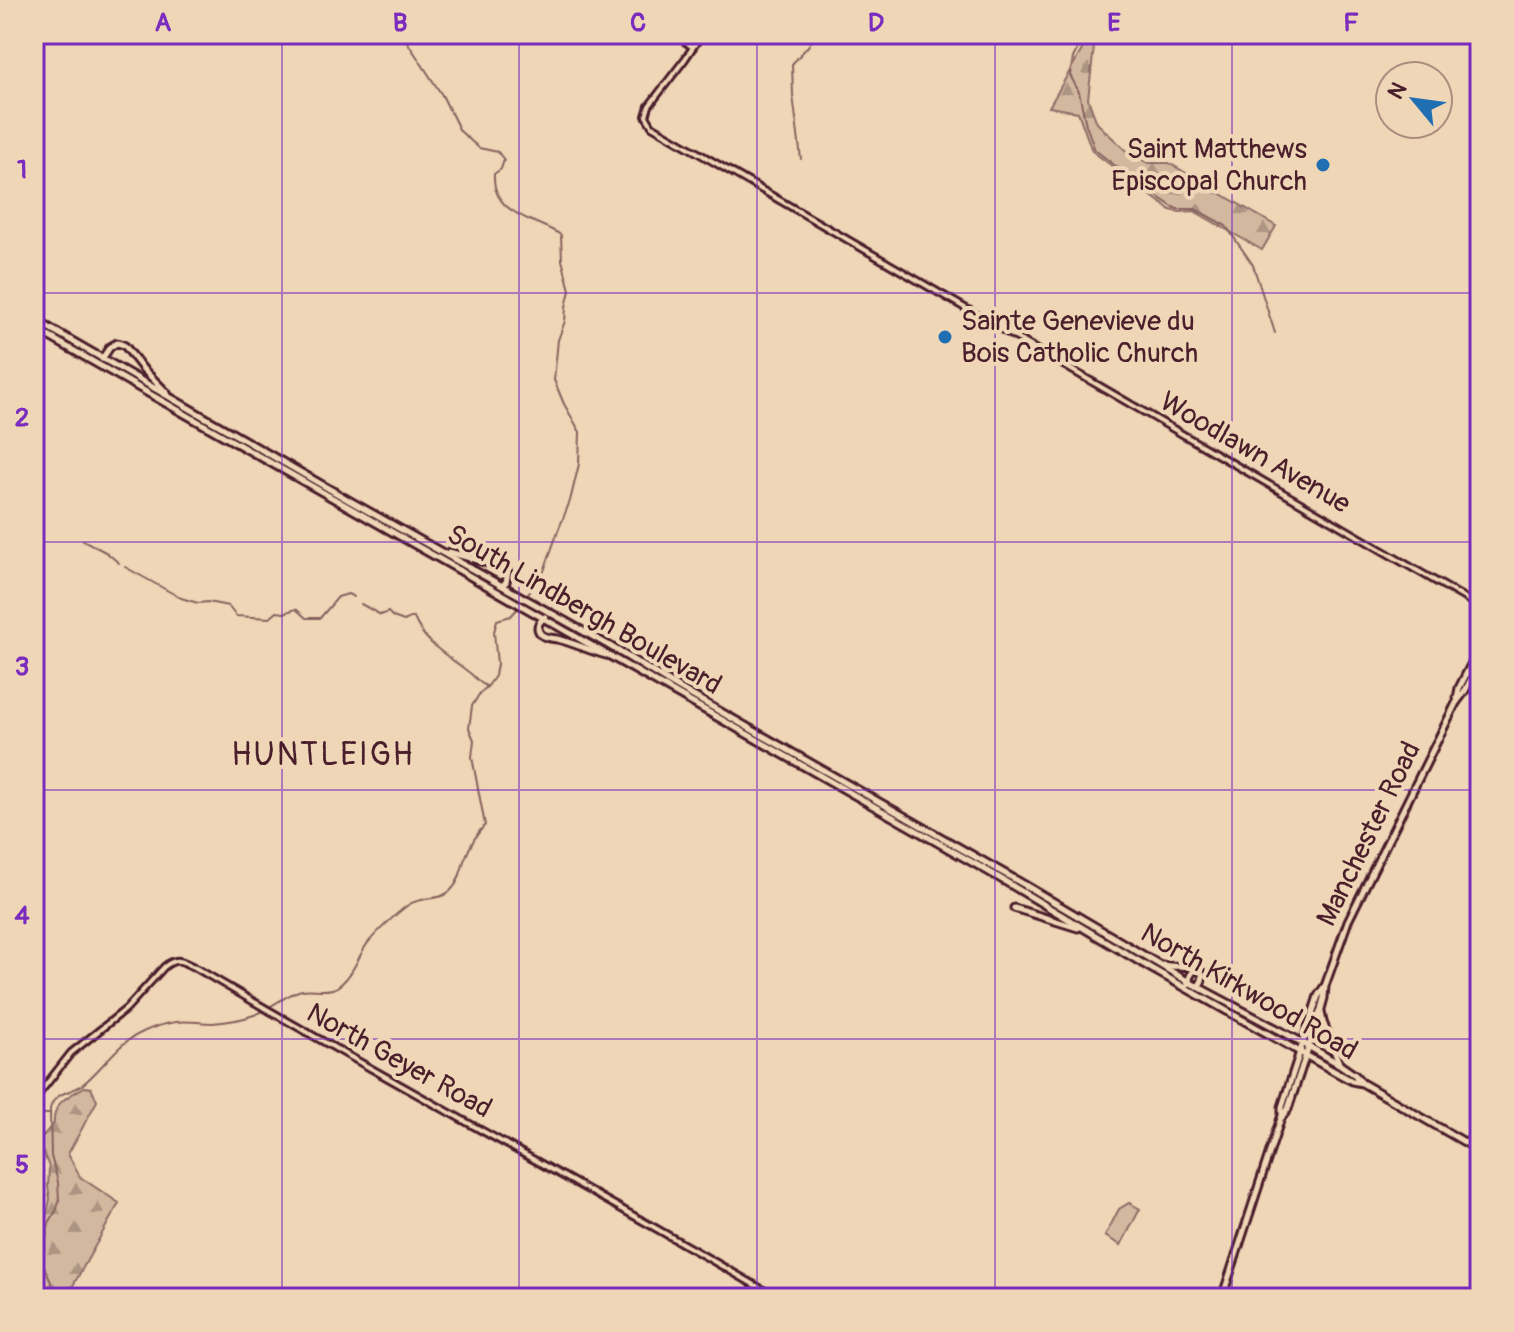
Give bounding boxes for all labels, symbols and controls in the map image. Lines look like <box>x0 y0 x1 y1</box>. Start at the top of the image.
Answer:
text: A <box>155 7 172 39</box>
text: B <box>393 7 407 39</box>
text: C <box>630 7 646 39</box>
text: D <box>868 7 884 39</box>
text: E <box>1107 7 1121 39</box>
text: F <box>1343 7 1359 39</box>
north arrow <box>1374 60 1454 140</box>
text: N <box>1382 77 1413 104</box>
place label: Saint Matthews Episcopal Church <box>1111 132 1307 199</box>
text: 1 <box>17 154 27 186</box>
marker: Saint Matthews Episcopal Church <box>1314 156 1332 174</box>
place label: Sainte Genevieve du Bois Catholic Church <box>961 304 1198 371</box>
marker: Sainte Genevieve du Bois Catholic Church <box>936 328 954 346</box>
street label: Woodlawn Avenue <box>1153 384 1357 522</box>
text: 2 <box>15 402 29 434</box>
street label: South Lindbergh Boulevard <box>440 517 728 703</box>
text: 3 <box>15 651 29 683</box>
district label: HUNTLEIGH <box>231 735 415 775</box>
street label: Manchester Road <box>1309 736 1429 932</box>
text: 4 <box>14 900 30 932</box>
street label: North Kirkwood Road <box>1134 916 1364 1068</box>
street label: North Geyer Road <box>300 996 498 1126</box>
text: 5 <box>15 1149 29 1181</box>

